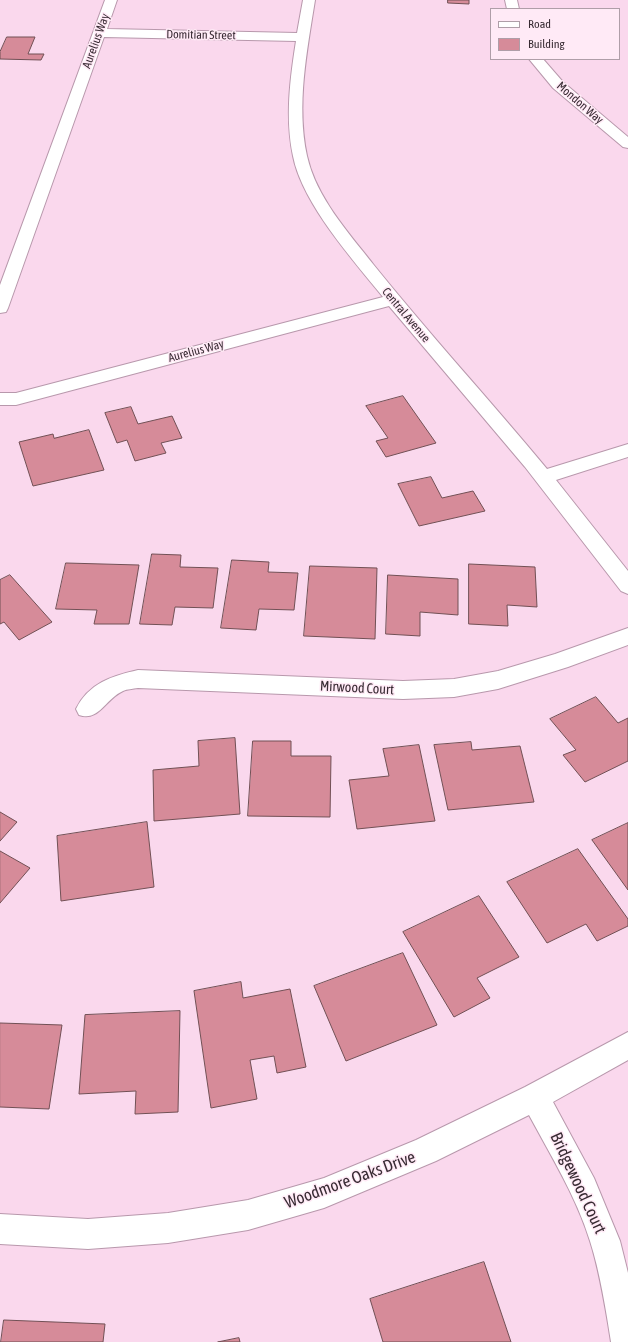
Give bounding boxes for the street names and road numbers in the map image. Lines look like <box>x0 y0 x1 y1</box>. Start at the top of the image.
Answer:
street label: Aurelius Way <box>79 12 113 70</box>
street label: Domitian Street <box>166 27 236 43</box>
street label: Mondon Way <box>554 79 606 127</box>
street label: Central Avenue <box>379 285 433 345</box>
street label: Aurelius Way <box>167 337 225 365</box>
street label: Mirwood Court <box>319 678 395 698</box>
street label: Bridgewood Court <box>546 1129 610 1237</box>
street label: Woodmore Oaks Drive <box>282 1147 418 1213</box>

